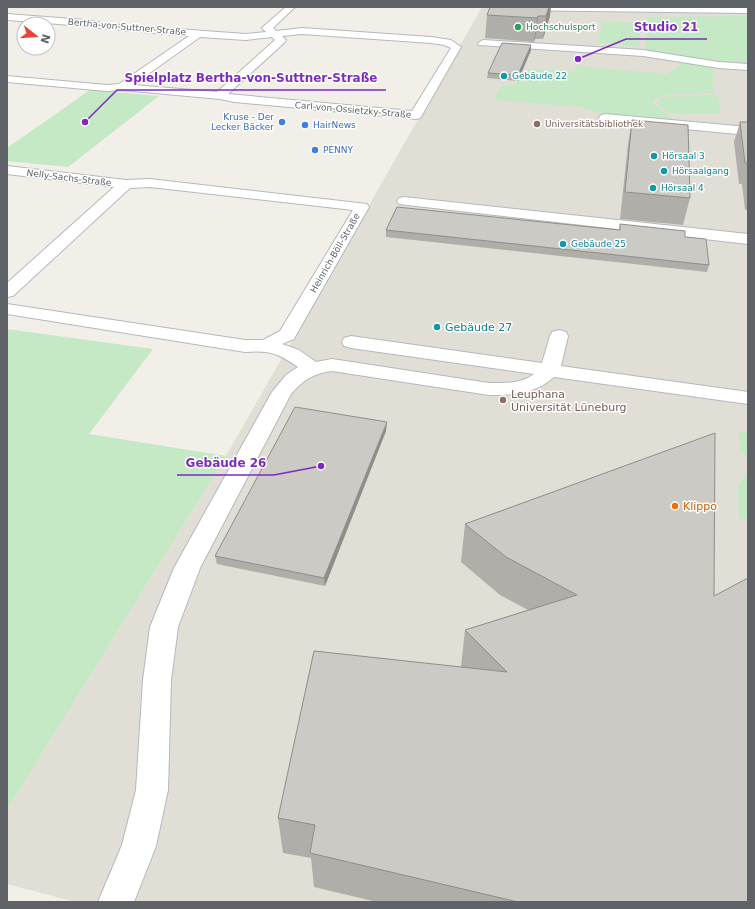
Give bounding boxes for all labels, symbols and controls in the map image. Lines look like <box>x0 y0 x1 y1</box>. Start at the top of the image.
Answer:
callout: Studio 21 <box>626 15 707 39</box>
north arrow <box>16 16 56 56</box>
street label: Bertha-von-Suttner-Straße <box>67 17 187 37</box>
text: Studio 21 <box>634 20 698 34</box>
marker: Hochschulsport <box>513 22 523 32</box>
place label: Hochschulsport <box>526 22 596 32</box>
text: N <box>38 32 53 45</box>
callout: Spielplatz Bertha-von-Suttner-Straße <box>117 66 386 90</box>
text: Spielplatz Bertha-von-Suttner-Straße <box>125 71 377 85</box>
marker: Gebäude 22 <box>499 71 509 81</box>
place label: Gebäude 22 <box>512 71 567 81</box>
street label: Carl-von-Ossietzky-Straße <box>294 100 412 120</box>
place label: Kruse - Der Lecker Bäcker <box>211 112 274 132</box>
marker: Kruse - Der Lecker Bäcker <box>277 117 287 127</box>
marker: Universitätsbibliothek <box>532 119 542 129</box>
place label: Universitätsbibliothek <box>545 119 644 129</box>
marker: HairNews <box>300 120 310 130</box>
place label: HairNews <box>313 120 356 130</box>
marker: PENNY <box>310 145 320 155</box>
place label: PENNY <box>323 145 354 155</box>
marker: Hörsaal 3 <box>649 151 659 161</box>
place label: Hörsaal 3 <box>662 151 705 161</box>
marker: Hörsaalgang <box>659 166 669 176</box>
place label: Hörsaalgang <box>672 166 729 176</box>
street label: Nelly-Sachs-Straße <box>26 168 112 188</box>
marker: Hörsaal 4 <box>648 183 658 193</box>
place label: Hörsaal 4 <box>661 183 704 193</box>
street label: Heinrich-Böll-Straße <box>308 211 362 294</box>
marker: Gebäude 25 <box>558 239 568 249</box>
place label: Gebäude 25 <box>571 239 626 249</box>
place label: Gebäude 27 <box>445 321 512 334</box>
marker: Gebäude 27 <box>432 322 442 332</box>
place label: Leuphana Universität Lüneburg <box>511 388 626 414</box>
marker: Leuphana Universität Lüneburg <box>498 395 508 405</box>
callout: Gebäude 26 <box>177 451 274 475</box>
text: Gebäude 26 <box>186 456 266 470</box>
place label: Klippo <box>683 500 717 513</box>
marker: Klippo <box>670 501 680 511</box>

